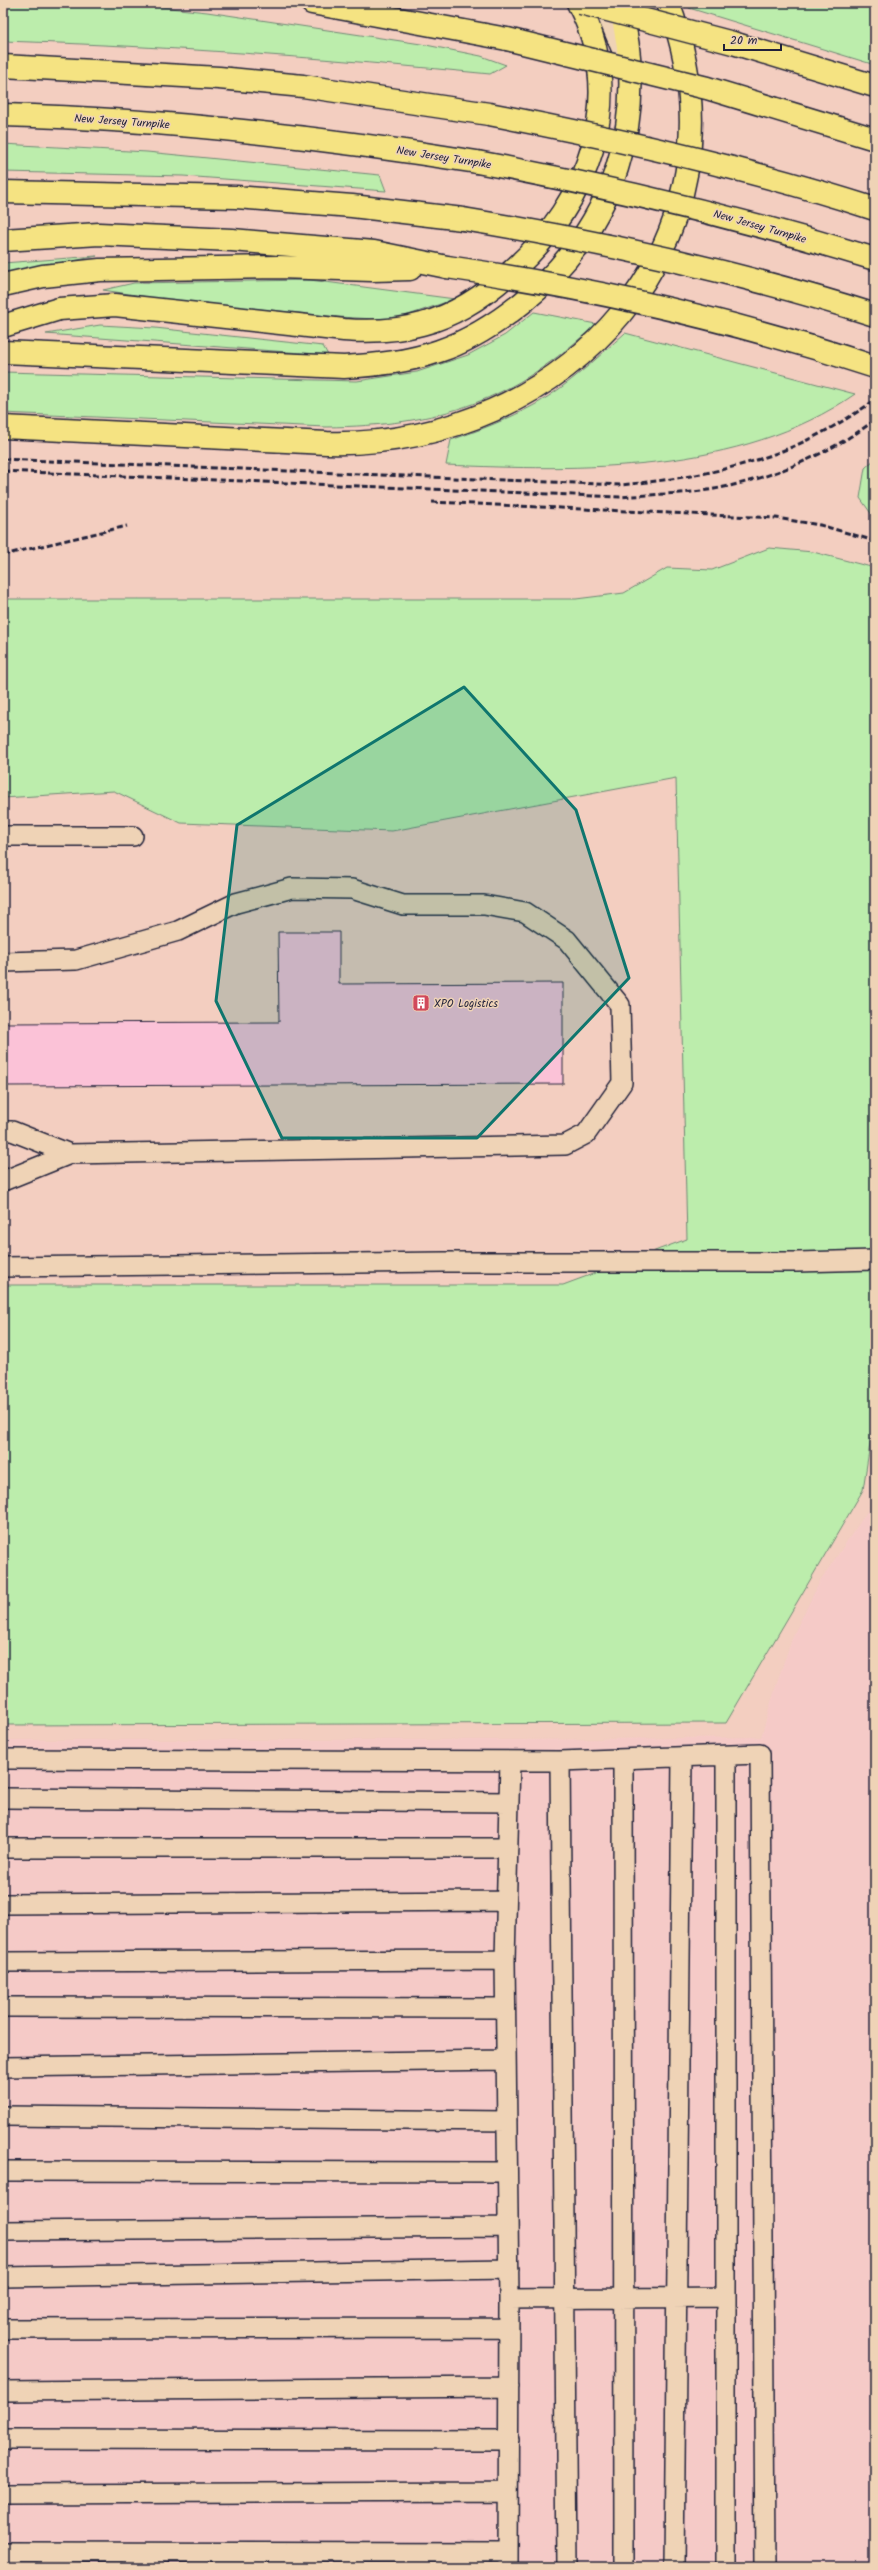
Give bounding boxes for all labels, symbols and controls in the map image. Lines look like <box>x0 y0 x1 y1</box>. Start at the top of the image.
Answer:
scale bar <box>724 26 781 52</box>
text: 20 m <box>730 31 758 50</box>
street label: New Jersey Turnpike <box>74 110 170 134</box>
street label: New Jersey Turnpike <box>395 142 493 174</box>
street label: New Jersey Turnpike <box>711 205 808 249</box>
building icon: XPO Logistics <box>411 993 431 1013</box>
place label: XPO Logistics <box>434 995 498 1013</box>

